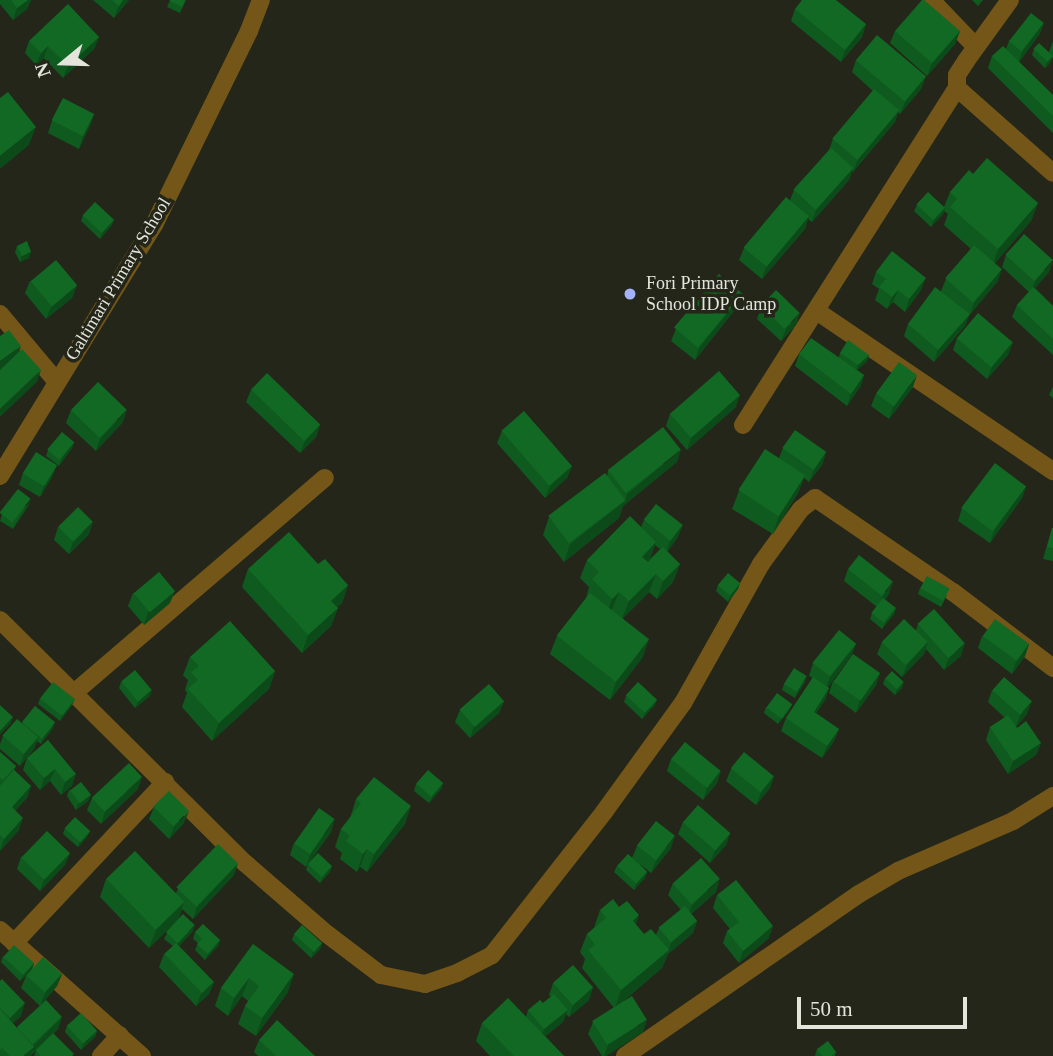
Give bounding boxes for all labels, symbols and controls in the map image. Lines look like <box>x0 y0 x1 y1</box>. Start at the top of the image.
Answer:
north arrow <box>28 28 98 98</box>
text: N <box>31 60 55 80</box>
street label: Galtimari Primary School <box>61 194 175 364</box>
place label: Fori Primary School IDP Camp <box>646 273 777 316</box>
marker: Fori Primary School IDP Camp <box>620 284 640 304</box>
scale bar <box>801 982 971 1026</box>
text: 50 m <box>810 997 853 1021</box>

